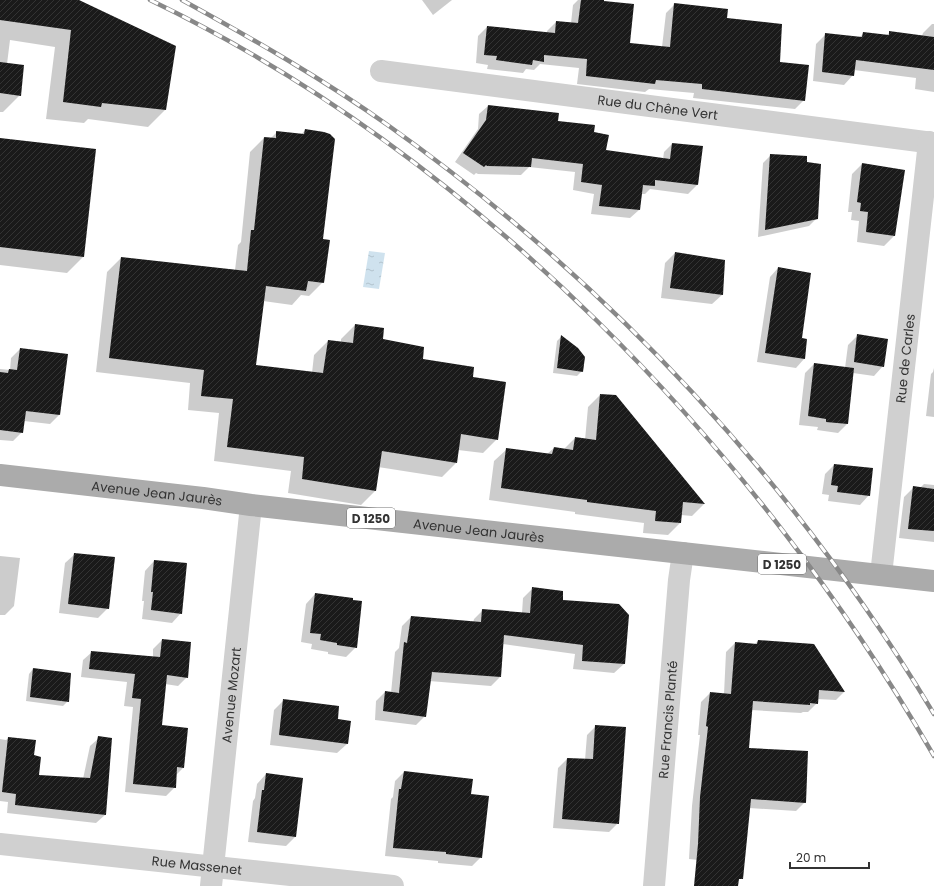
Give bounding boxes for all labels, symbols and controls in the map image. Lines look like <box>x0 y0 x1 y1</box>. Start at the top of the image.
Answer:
street label: Rue du Chêne Vert <box>596 90 719 124</box>
street label: Rue de Carles <box>891 312 919 404</box>
street label: Avenue Jean Jaurès <box>91 476 224 510</box>
road number: D 1250 <box>347 508 395 528</box>
street label: Avenue Jean Jaurès <box>412 514 545 547</box>
road number: D 1250 <box>758 554 806 574</box>
street label: Avenue Mozart <box>217 646 246 744</box>
street label: Rue Francis Planté <box>653 660 682 779</box>
scale bar <box>790 844 869 870</box>
text: 20 m <box>796 849 826 866</box>
street label: Rue Massenet <box>151 851 243 879</box>

